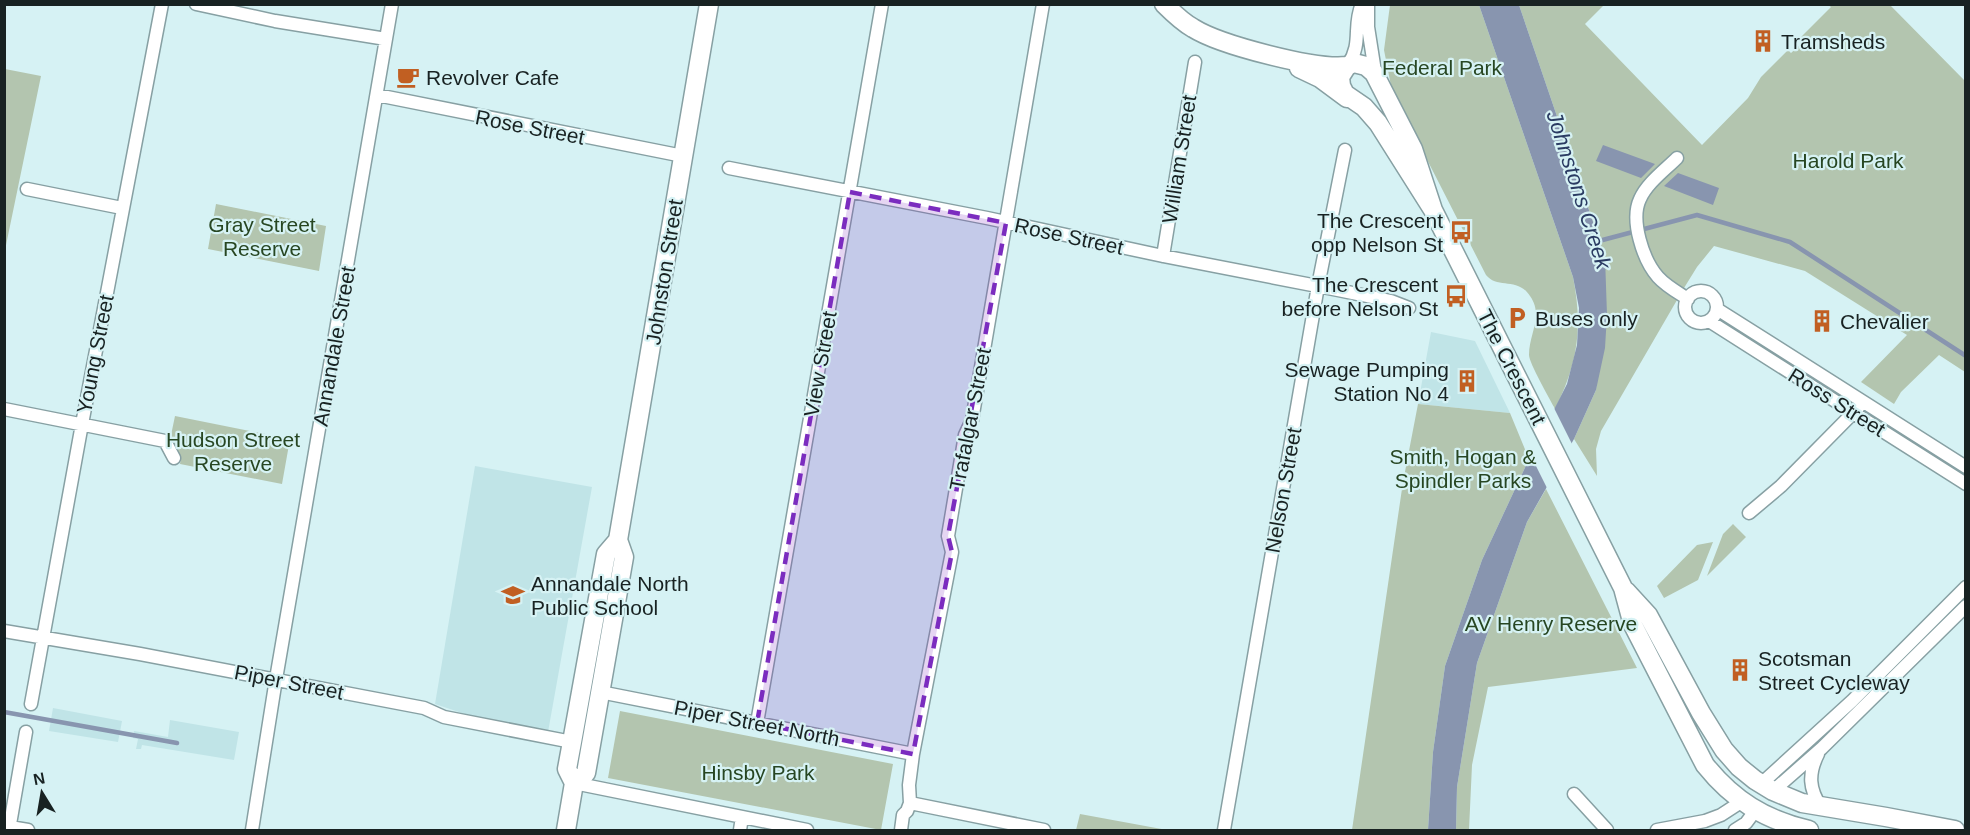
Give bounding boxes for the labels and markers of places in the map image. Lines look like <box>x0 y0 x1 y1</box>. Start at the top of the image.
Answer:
building icon: Tramsheds <box>1750 28 1776 54</box>
place label: Tramsheds <box>1781 30 1885 53</box>
cafe icon: Revolver Cafe <box>395 64 421 90</box>
place label: Revolver Cafe <box>426 66 559 89</box>
place label: The Crescent opp Nelson St <box>1311 209 1443 256</box>
bus stop icon: The Crescent opp Nelson St <box>1448 219 1474 245</box>
place label: The Crescent before Nelson St <box>1282 273 1438 320</box>
bus stop icon: The Crescent before Nelson St <box>1443 283 1469 309</box>
parking icon: Buses only <box>1504 305 1530 331</box>
place label: Buses only <box>1535 307 1638 330</box>
building icon: Chevalier <box>1809 308 1835 334</box>
place label: Chevalier <box>1840 310 1929 333</box>
place label: Sewage Pumping Station No 4 <box>1284 358 1449 405</box>
building icon: Sewage Pumping Station No 4 <box>1454 368 1480 394</box>
place label: Annandale North Public School <box>531 572 689 619</box>
school or university icon: Annandale North Public School <box>500 582 526 608</box>
place label: Scotsman Street Cycleway <box>1758 647 1910 694</box>
building icon: Scotsman Street Cycleway <box>1727 657 1753 683</box>

